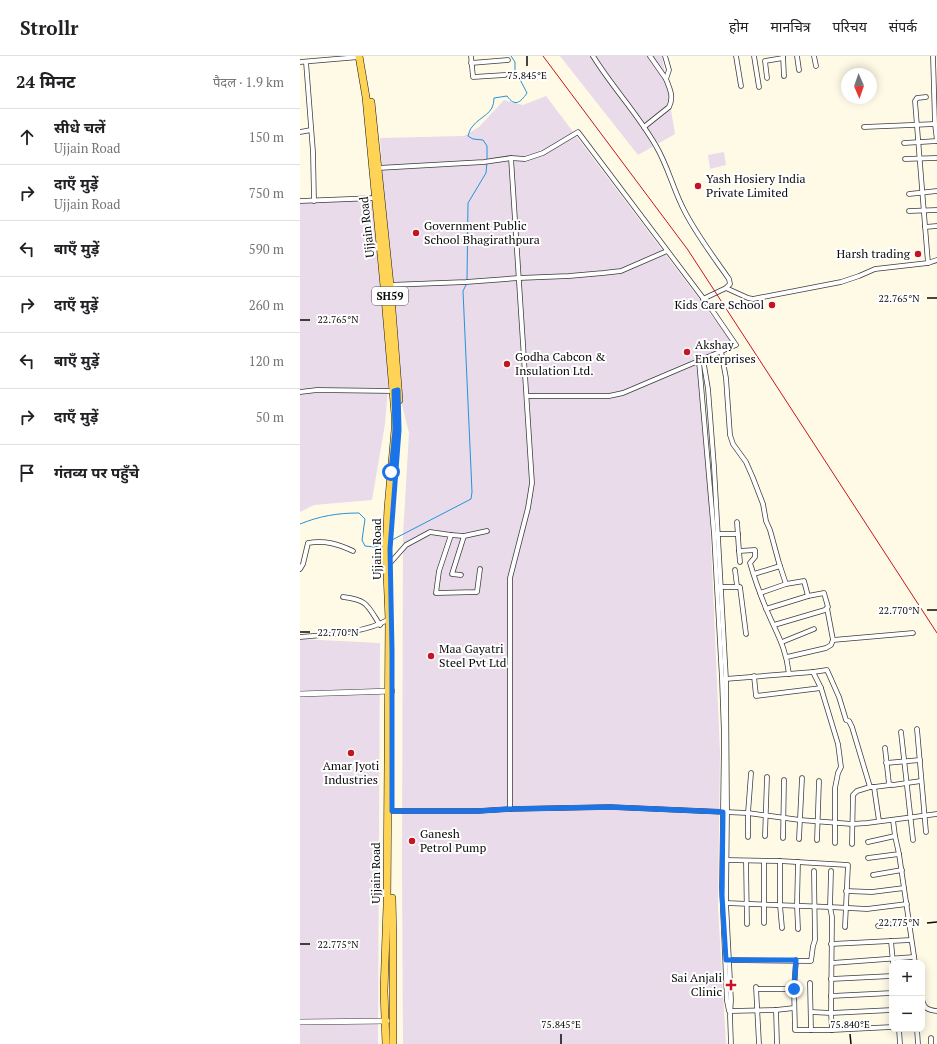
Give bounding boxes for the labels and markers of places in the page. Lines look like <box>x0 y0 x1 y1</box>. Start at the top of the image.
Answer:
place label: Yash Hosiery India Private Limited <box>706 171 806 200</box>
marker: Yash Hosiery India Private Limited <box>693 181 703 191</box>
place label: Government Public School Bhagirathpura <box>424 218 540 247</box>
marker: Government Public School Bhagirathpura <box>411 228 421 238</box>
place label: Harsh trading <box>837 246 911 261</box>
marker: Harsh trading <box>913 249 923 259</box>
place label: Kids Care School <box>675 297 764 312</box>
marker: Kids Care School <box>767 300 777 310</box>
place label: Akshay Enterprises <box>695 337 756 366</box>
marker: Akshay Enterprises <box>682 347 692 357</box>
place label: Godha Cabcon & Insulation Ltd. <box>515 349 606 378</box>
marker: Godha Cabcon & Insulation Ltd. <box>502 359 512 369</box>
place label: Maa Gayatri Steel Pvt Ltd <box>439 641 507 670</box>
marker: Maa Gayatri Steel Pvt Ltd <box>426 651 436 661</box>
marker: Amar Jyoti Industries <box>346 748 356 758</box>
place label: Amar Jyoti Industries <box>323 758 380 787</box>
place label: Ganesh Petrol Pump <box>420 826 486 855</box>
marker: Ganesh Petrol Pump <box>407 836 417 846</box>
place label: Sai Anjali Clinic <box>671 970 722 999</box>
marker: Sai Anjali Clinic <box>725 979 737 991</box>

